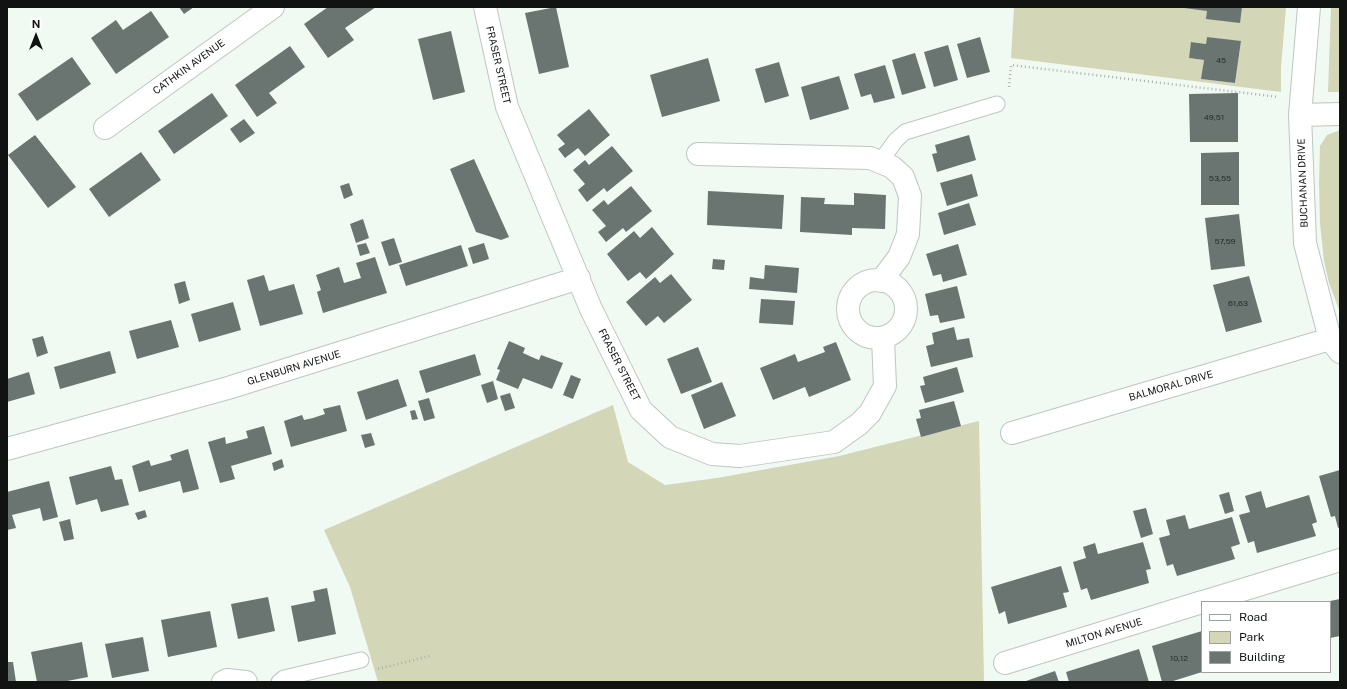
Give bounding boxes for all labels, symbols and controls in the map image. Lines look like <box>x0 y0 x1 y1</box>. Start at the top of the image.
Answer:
north arrow <box>16 16 56 56</box>
text: N <box>32 18 40 30</box>
street label: FRASER STREET <box>483 25 513 105</box>
street label: CATHKIN AVENUE <box>151 37 227 97</box>
house number: 45 <box>1216 56 1226 66</box>
house number: 49,51 <box>1204 113 1224 123</box>
street label: BUCHANAN DRIVE <box>1295 138 1311 228</box>
house number: 53,55 <box>1209 174 1231 184</box>
house number: 57,59 <box>1214 237 1236 247</box>
house number: 61,63 <box>1228 299 1248 309</box>
street label: FRASER STREET <box>596 327 642 403</box>
street label: GLENBURN AVENUE <box>246 348 342 388</box>
street label: BALMORAL DRIVE <box>1127 368 1215 404</box>
legend <box>1201 601 1331 673</box>
text: Road <box>1239 610 1267 624</box>
street label: MILTON AVENUE <box>1064 616 1144 650</box>
text: Park <box>1239 630 1265 644</box>
text: Building <box>1239 650 1285 664</box>
house number: 10,12 <box>1170 654 1188 664</box>

